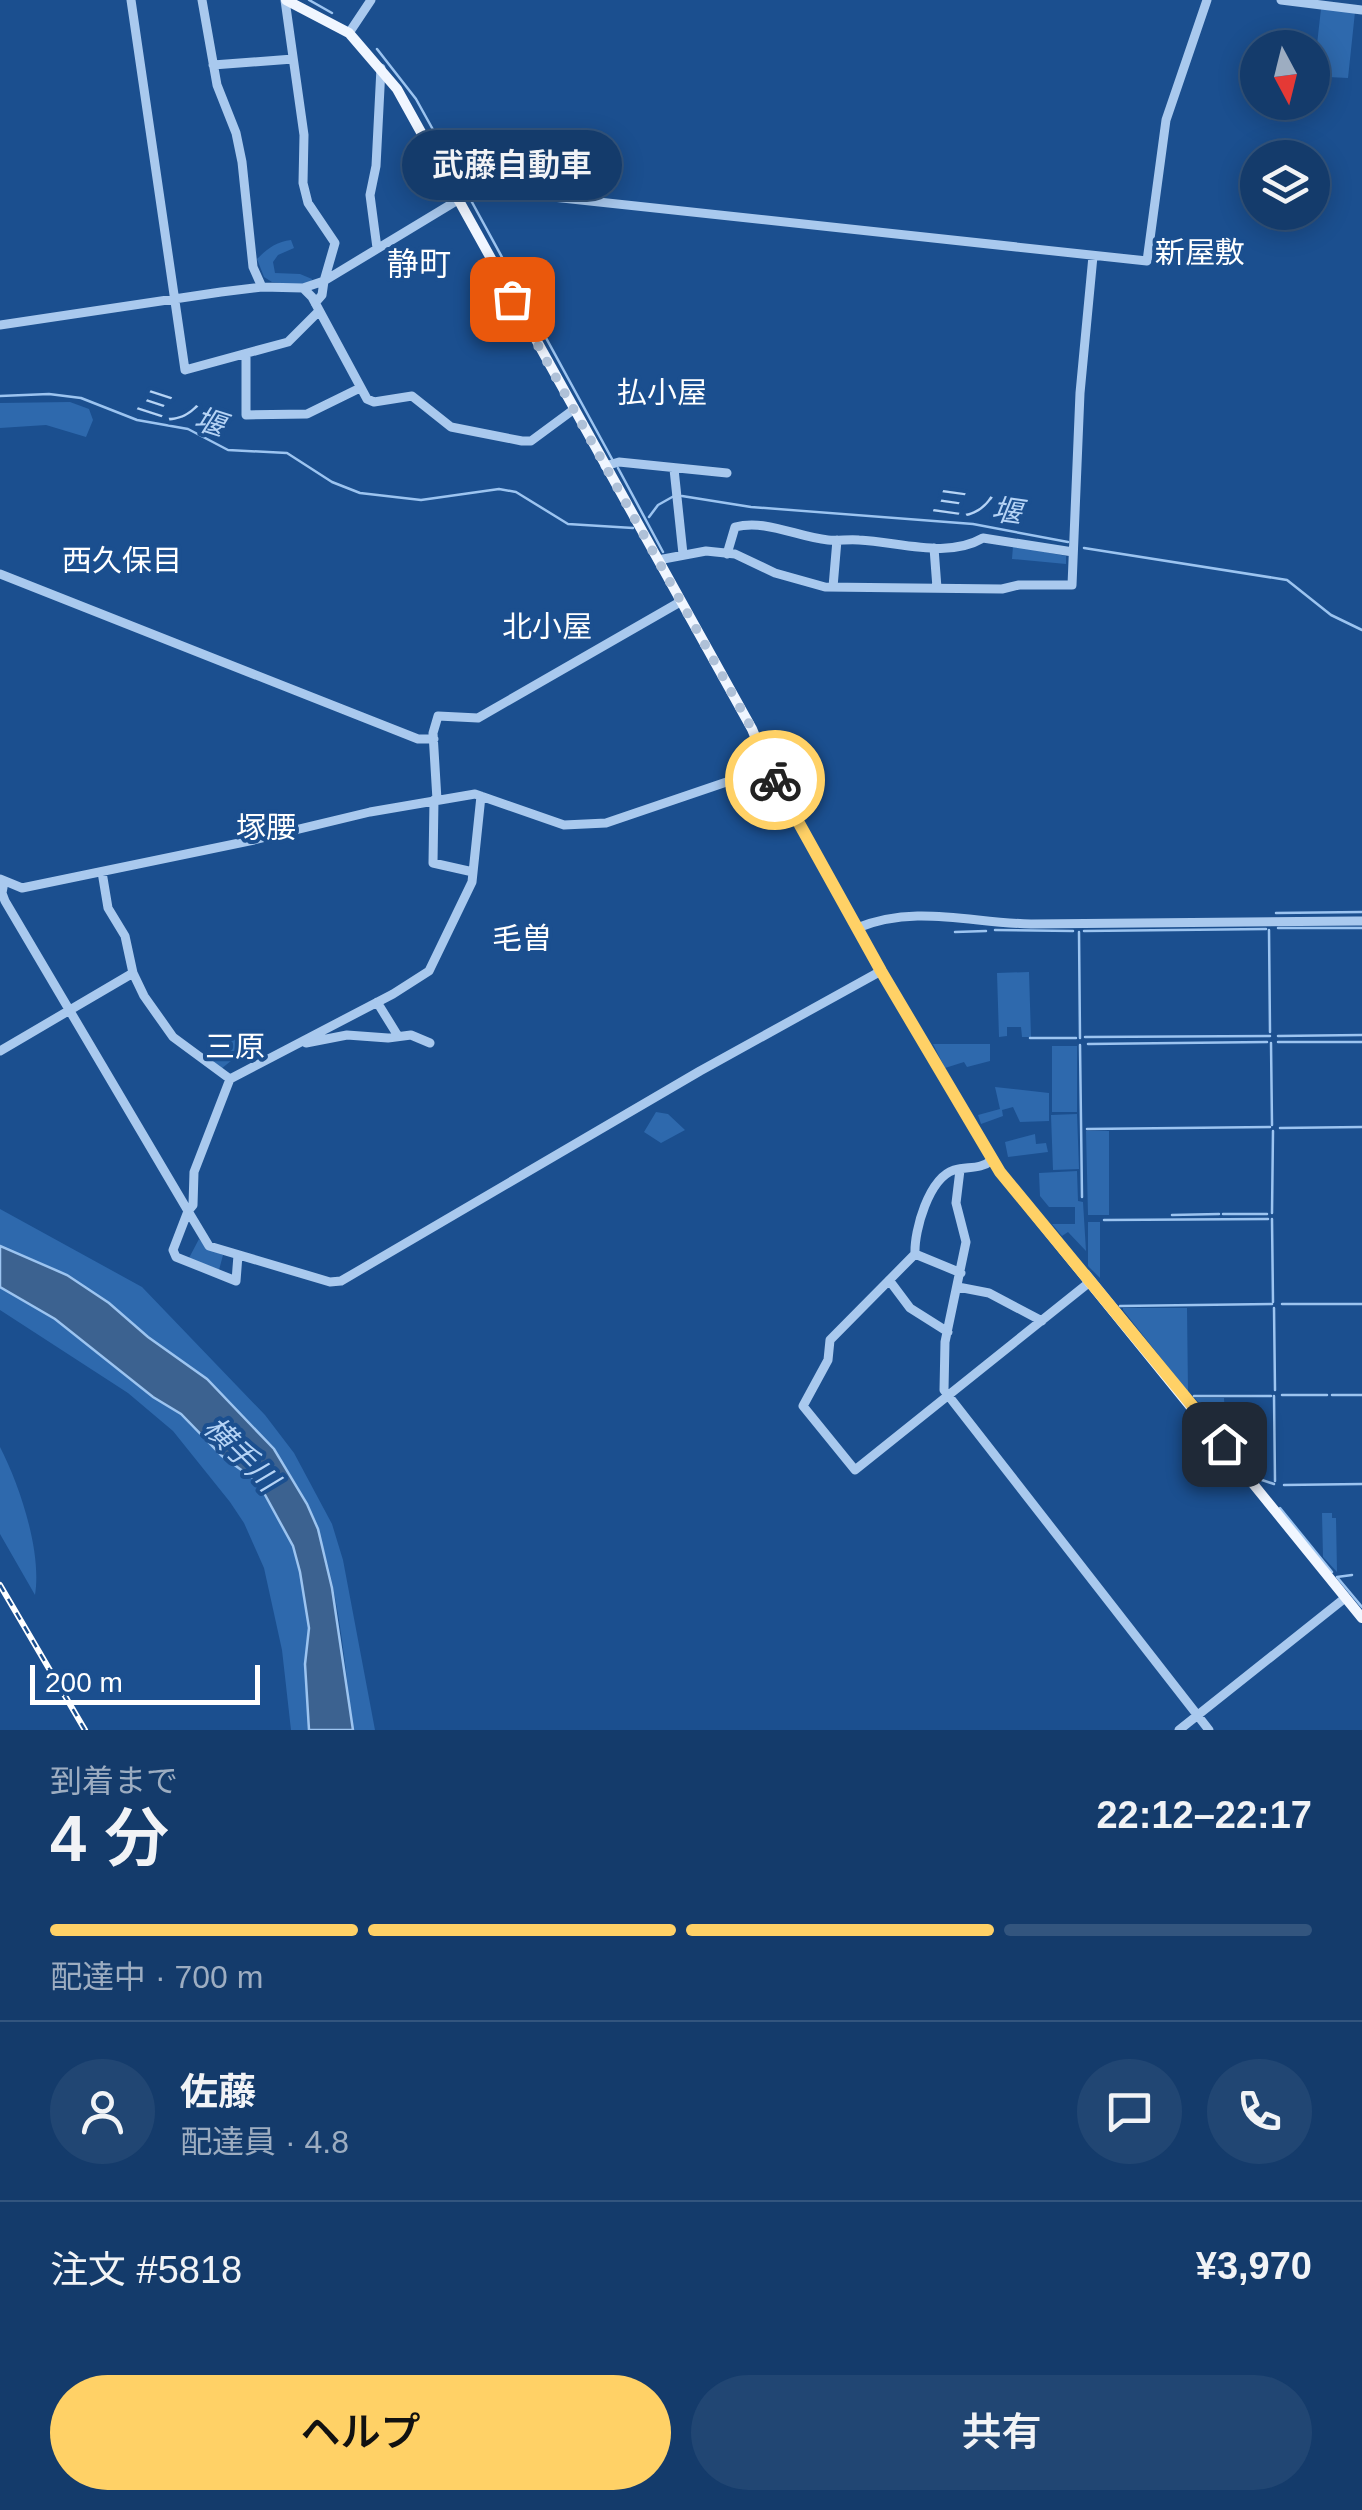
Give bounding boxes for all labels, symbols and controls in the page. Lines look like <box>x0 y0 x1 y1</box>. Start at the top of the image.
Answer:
north arrow <box>1240 30 1330 120</box>
map controls <box>1240 30 1330 230</box>
callout: 武藤自動車 <box>402 129 622 199</box>
button: layers <box>1240 140 1330 230</box>
text: 武藤自動車 <box>432 147 592 183</box>
district label: 新屋敷 <box>1155 236 1245 269</box>
district label: 静町 <box>387 246 451 282</box>
pin <box>470 257 555 342</box>
icon: bag <box>485 272 540 327</box>
district label: 払小屋 <box>617 376 707 409</box>
water label: 三ノ堰 <box>133 383 234 444</box>
water label: 三ノ堰 <box>930 484 1029 530</box>
district label: 西久保目 <box>62 544 182 577</box>
district label: 北小屋 <box>502 610 592 643</box>
courier <box>725 730 825 830</box>
icon: bike <box>748 753 803 808</box>
district label: 塚腰 <box>236 811 296 844</box>
district label: 毛曽 <box>492 922 552 955</box>
district label: 三原 <box>205 1030 265 1063</box>
pin <box>1182 1402 1267 1487</box>
water label: 横手川 <box>198 1410 287 1499</box>
icon: home <box>1197 1417 1252 1472</box>
scale bar <box>30 1660 260 1704</box>
text: 200 m <box>45 1667 123 1698</box>
text: 到着まで <box>50 1763 178 1799</box>
text: 22:12–22:17 <box>1096 1794 1312 1836</box>
text: 4 分 <box>50 1802 169 1875</box>
text: 配達中 · 700 m <box>50 1959 263 1995</box>
button: person <box>50 2059 155 2164</box>
button: chat <box>1077 2059 1182 2164</box>
button: phone <box>1207 2059 1312 2164</box>
text: 佐藤 <box>180 2071 256 2113</box>
text: 配達員 · 4.8 <box>180 2124 349 2160</box>
text: ¥3,970 <box>1196 2245 1312 2287</box>
text: 注文 #5818 <box>50 2249 242 2291</box>
button: ヘルプ <box>50 2375 671 2490</box>
button: 共有 <box>691 2375 1312 2490</box>

